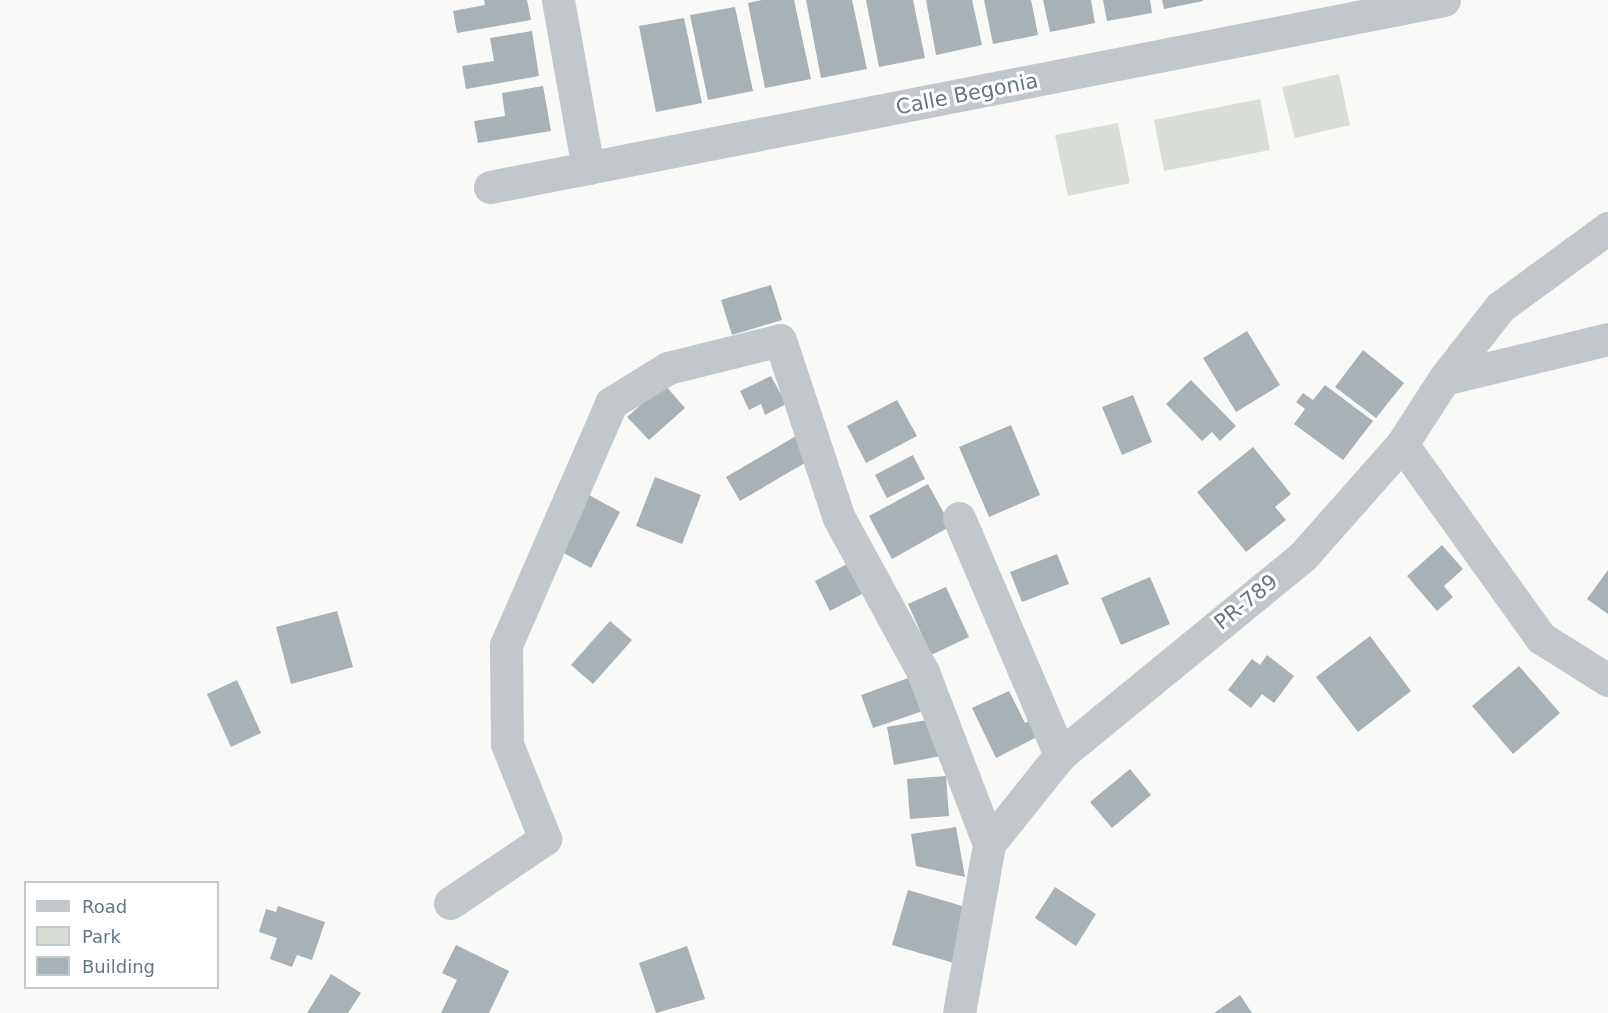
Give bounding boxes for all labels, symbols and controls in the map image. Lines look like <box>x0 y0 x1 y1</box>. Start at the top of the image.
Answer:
street label: Calle Begonia <box>894 68 1040 120</box>
street label: PR-789 <box>1209 569 1283 635</box>
legend <box>24 881 219 989</box>
text: Road <box>82 896 127 917</box>
text: Park <box>82 926 121 947</box>
text: Building <box>82 956 155 977</box>

